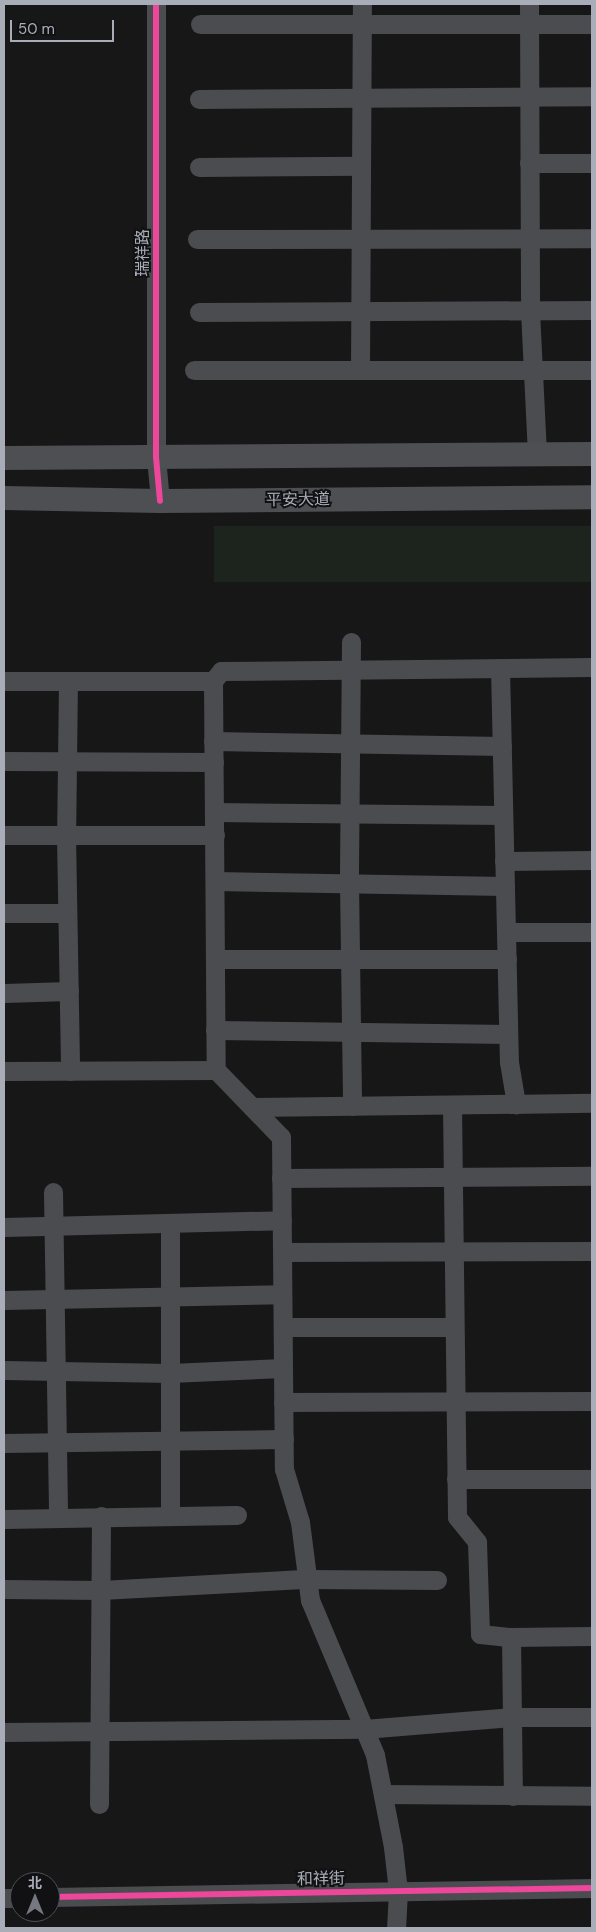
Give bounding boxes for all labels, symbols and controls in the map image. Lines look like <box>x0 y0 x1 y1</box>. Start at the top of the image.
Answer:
scale bar <box>12 10 116 42</box>
text: 50 m <box>18 19 55 39</box>
street label: 瑞祥路 <box>133 229 153 277</box>
street label: 平安大道 <box>266 490 330 510</box>
street label: 和祥街 <box>297 1869 345 1889</box>
north arrow <box>10 1872 60 1922</box>
text: 北 <box>28 1874 42 1892</box>

